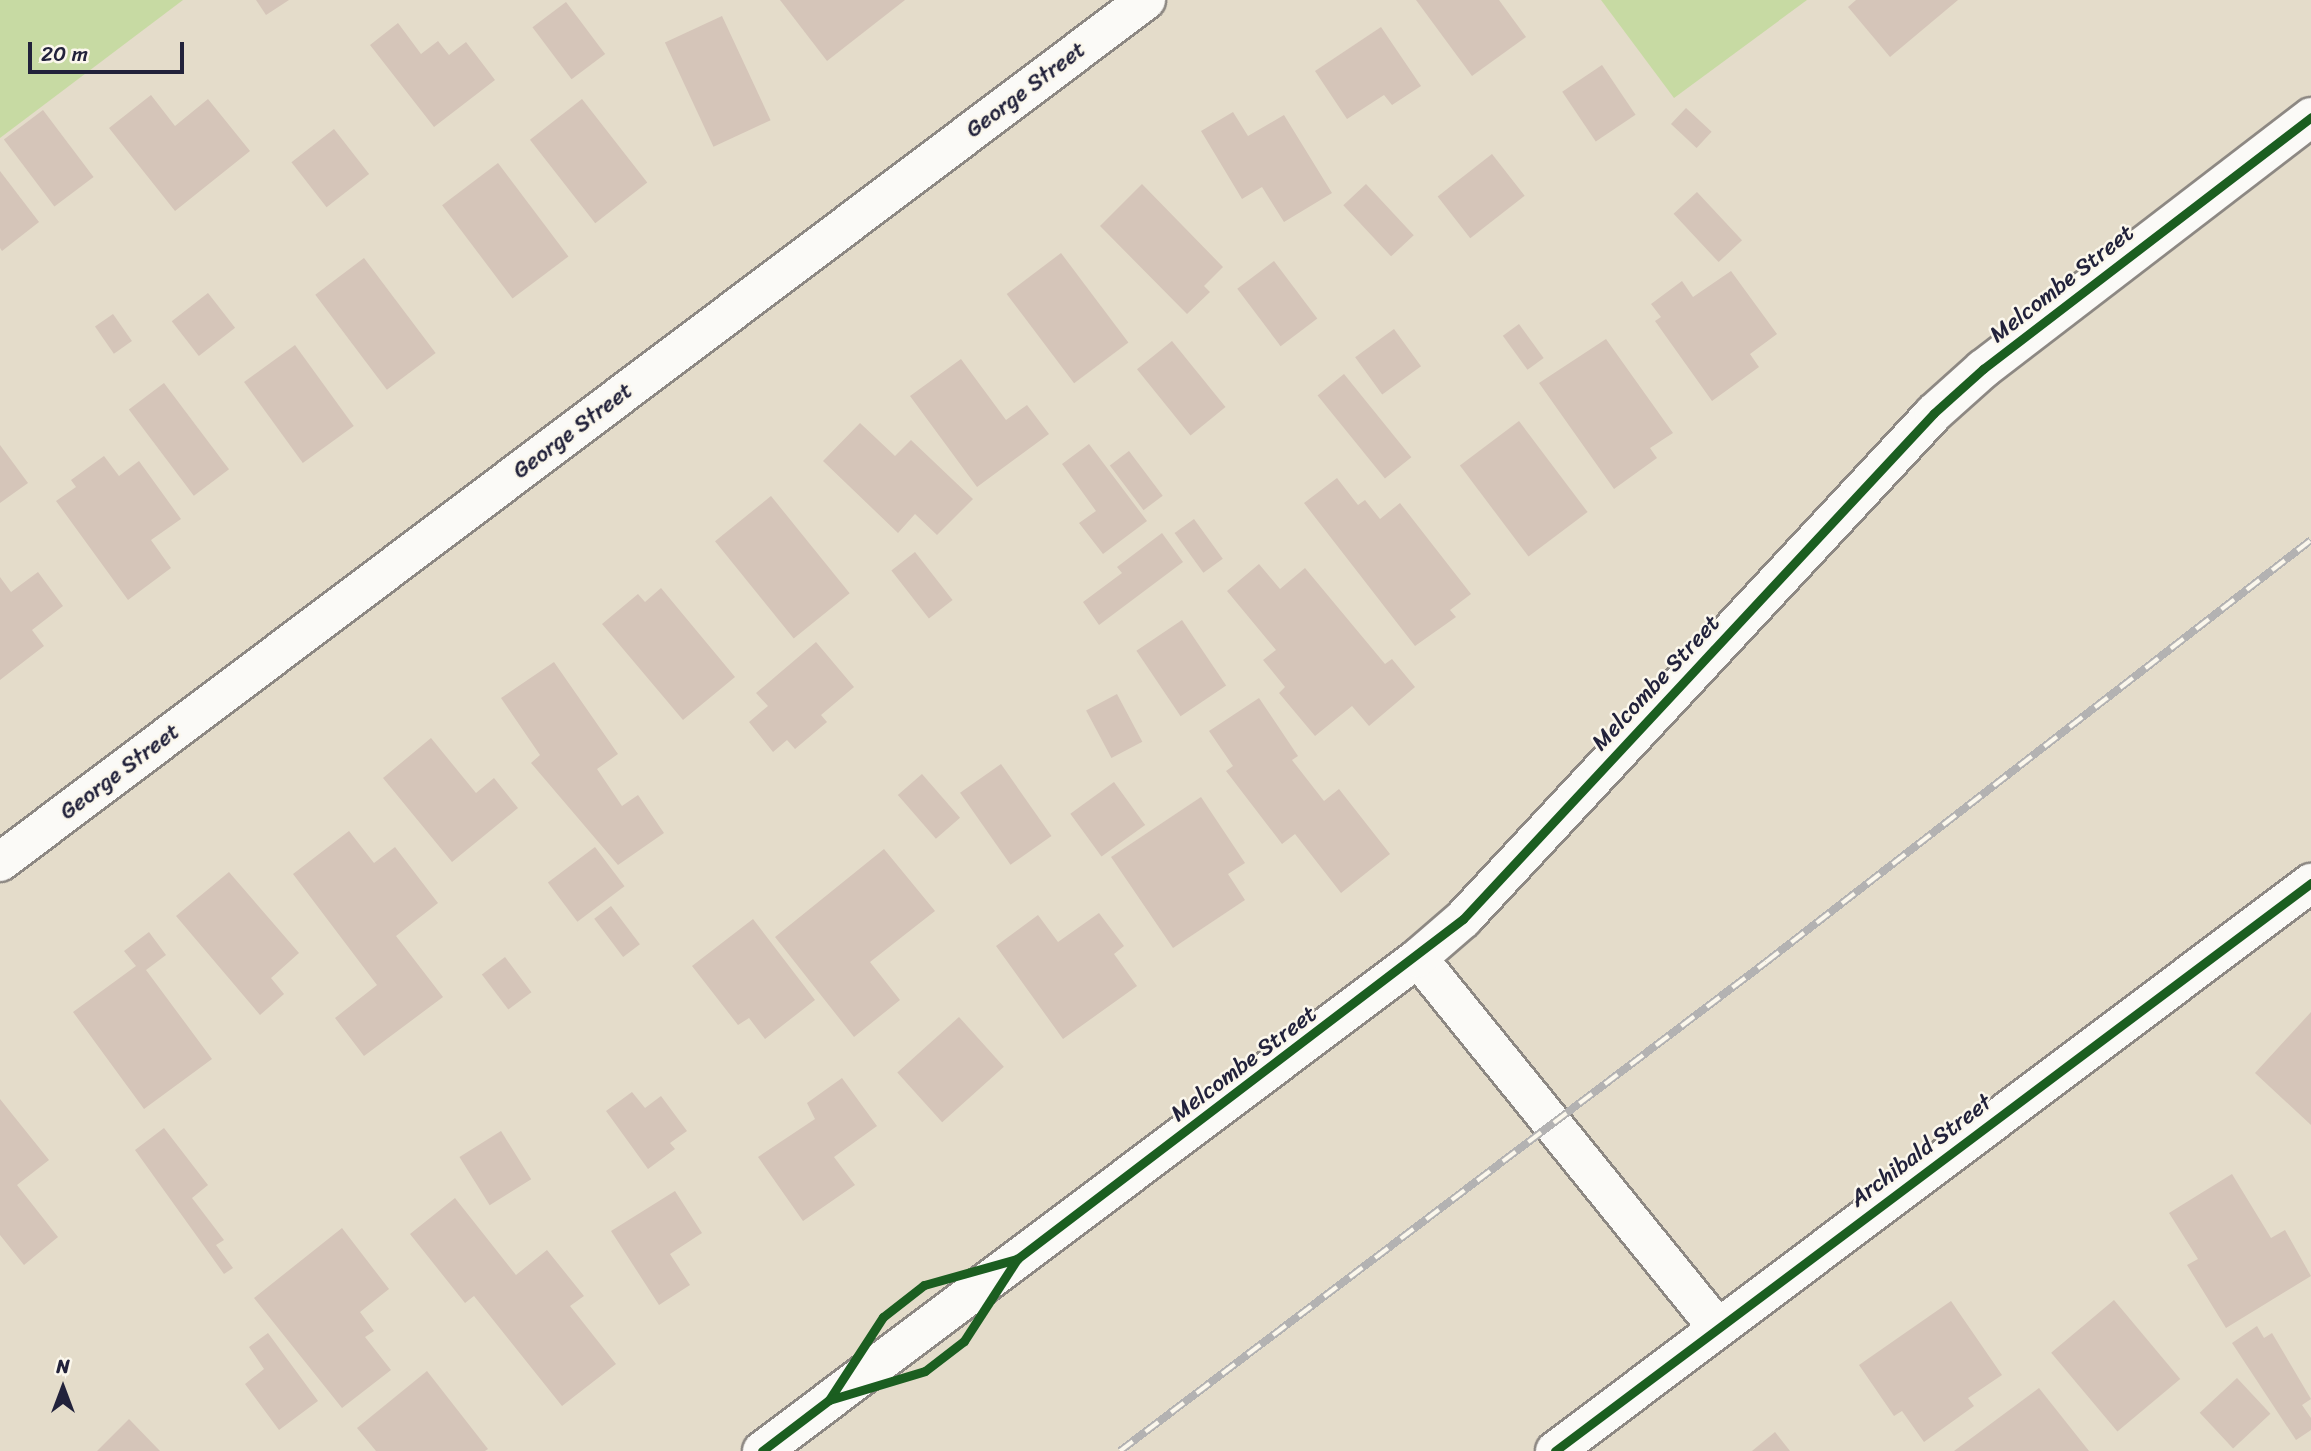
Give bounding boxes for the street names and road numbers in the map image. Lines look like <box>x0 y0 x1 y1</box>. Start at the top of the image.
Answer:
street label: George Street <box>961 36 1091 144</box>
street label: Melcombe Street <box>1985 219 2139 349</box>
street label: George Street <box>508 377 638 485</box>
street label: Melcombe Street <box>1586 610 1726 756</box>
street label: George Street <box>55 718 185 826</box>
street label: Melcombe Street <box>1166 1000 1322 1128</box>
street label: Archibald Street <box>1845 1089 1997 1213</box>

